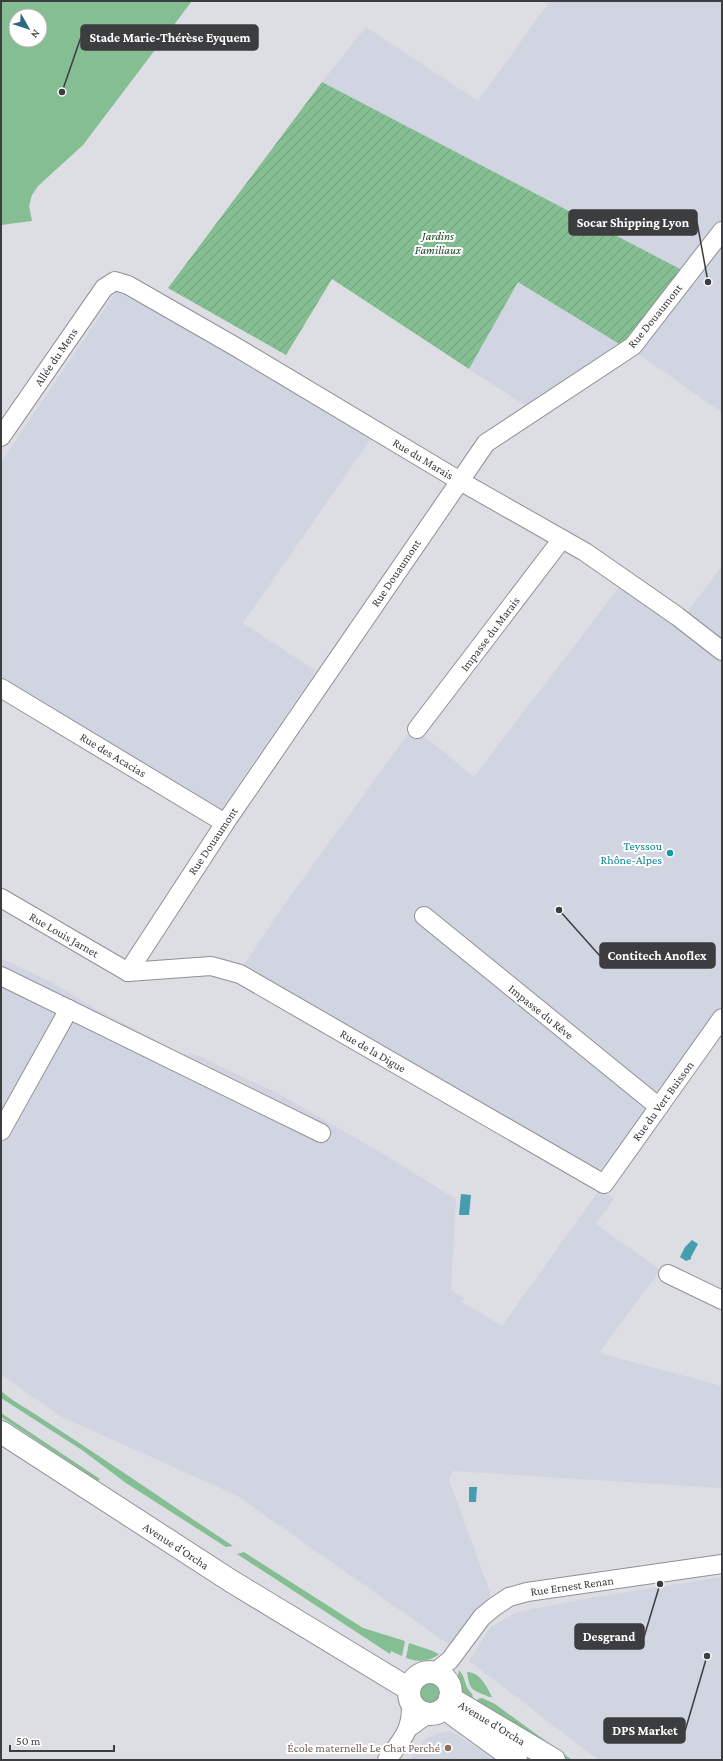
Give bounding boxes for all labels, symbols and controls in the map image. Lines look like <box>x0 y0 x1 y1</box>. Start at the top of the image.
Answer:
north arrow <box>8 8 48 48</box>
callout: Stade Marie-Thérèse Eyquem <box>81 25 258 50</box>
text: N <box>28 28 43 41</box>
text: Stade Marie-Thérèse Eyquem <box>90 30 250 45</box>
callout: Socar Shipping Lyon <box>569 210 697 235</box>
text: Socar Shipping Lyon <box>577 215 690 230</box>
park label: Jardins Familiaux <box>415 229 462 257</box>
street label: Rue Douaumont <box>625 280 686 351</box>
street label: Allée du Mens <box>31 325 81 389</box>
street label: Rue du Marais <box>390 435 456 483</box>
street label: Rue Douaumont <box>368 536 424 610</box>
street label: Impasse du Marais <box>457 594 523 674</box>
street label: Rue des Acacias <box>77 730 149 780</box>
street label: Rue Douaumont <box>185 804 241 878</box>
place label: Teyssou Rhône-Alpes <box>601 839 663 867</box>
marker: Teyssou Rhône-Alpes <box>665 848 675 858</box>
street label: Rue Louis Jarnet <box>27 909 102 961</box>
callout: Contitech Anoflex <box>600 943 715 968</box>
text: Contitech Anoflex <box>607 948 707 963</box>
street label: Impasse du Rêve <box>506 982 576 1042</box>
street label: Rue de la Digue <box>338 1026 408 1076</box>
street label: Rue du Vert Buisson <box>629 1058 697 1144</box>
street label: Avenue d'Orcha <box>140 1520 212 1573</box>
street label: Rue Ernest Renan <box>529 1573 615 1599</box>
callout: Desgrand <box>575 1624 644 1649</box>
text: Desgrand <box>583 1629 635 1644</box>
street label: Avenue d'Orcha <box>456 1698 528 1749</box>
callout: DPS Market <box>604 1718 685 1743</box>
text: DPS Market <box>612 1723 678 1738</box>
scale bar <box>10 1727 114 1753</box>
text: 50 m <box>16 1734 41 1748</box>
place label: École maternelle Le Chat Perché <box>287 1741 440 1755</box>
marker: École maternelle Le Chat Perché <box>443 1743 453 1753</box>

